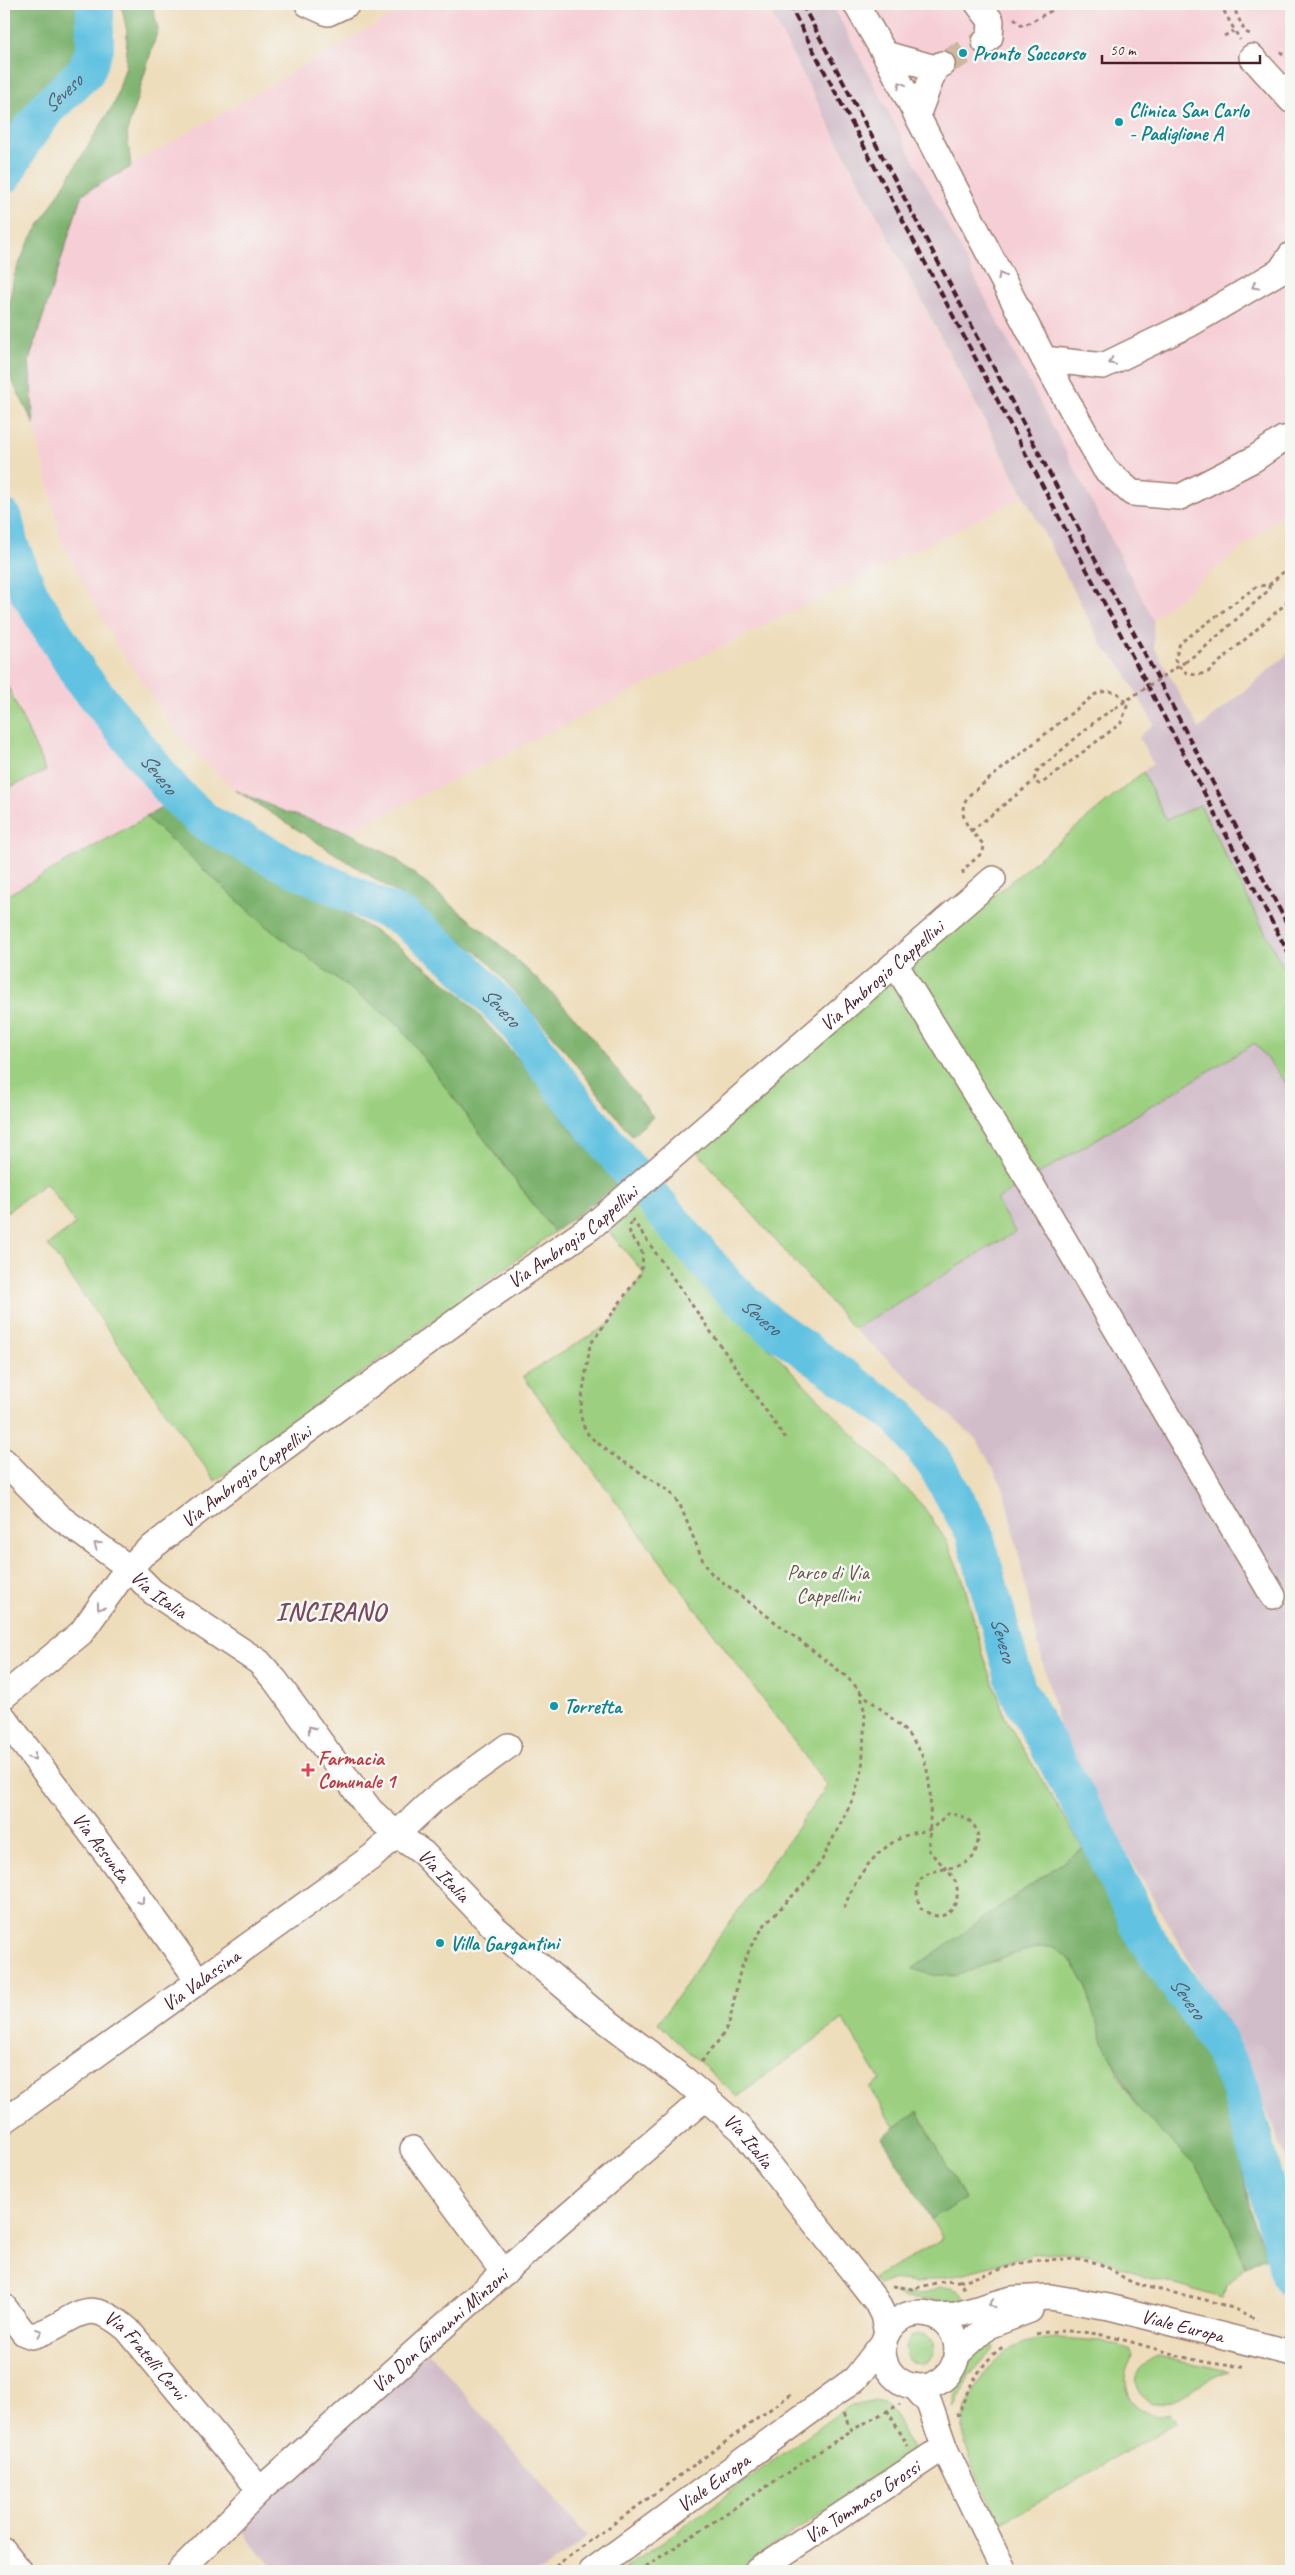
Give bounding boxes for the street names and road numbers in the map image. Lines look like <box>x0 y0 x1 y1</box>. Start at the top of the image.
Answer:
street label: Via Ambrogio Cappellini <box>814 913 950 1036</box>
street label: Via Ambrogio Cappellini <box>502 1179 644 1294</box>
street label: Via Ambrogio Cappellini <box>175 1418 318 1533</box>
street label: Via Italia <box>126 1565 193 1625</box>
street label: Via Assunta <box>67 1807 137 1888</box>
street label: Via Italia <box>413 1843 477 1908</box>
street label: Via Valassina <box>157 1942 246 2016</box>
street label: Via Italia <box>719 2107 781 2174</box>
street label: Via Don Giovanni Minzoni <box>366 2261 514 2398</box>
street label: Viale Europa <box>1139 2303 1228 2348</box>
street label: Via Fratelli Cervi <box>100 2304 194 2406</box>
street label: Viale Europa <box>672 2446 756 2517</box>
street label: Via Tommaso Grossi <box>800 2453 926 2549</box>

